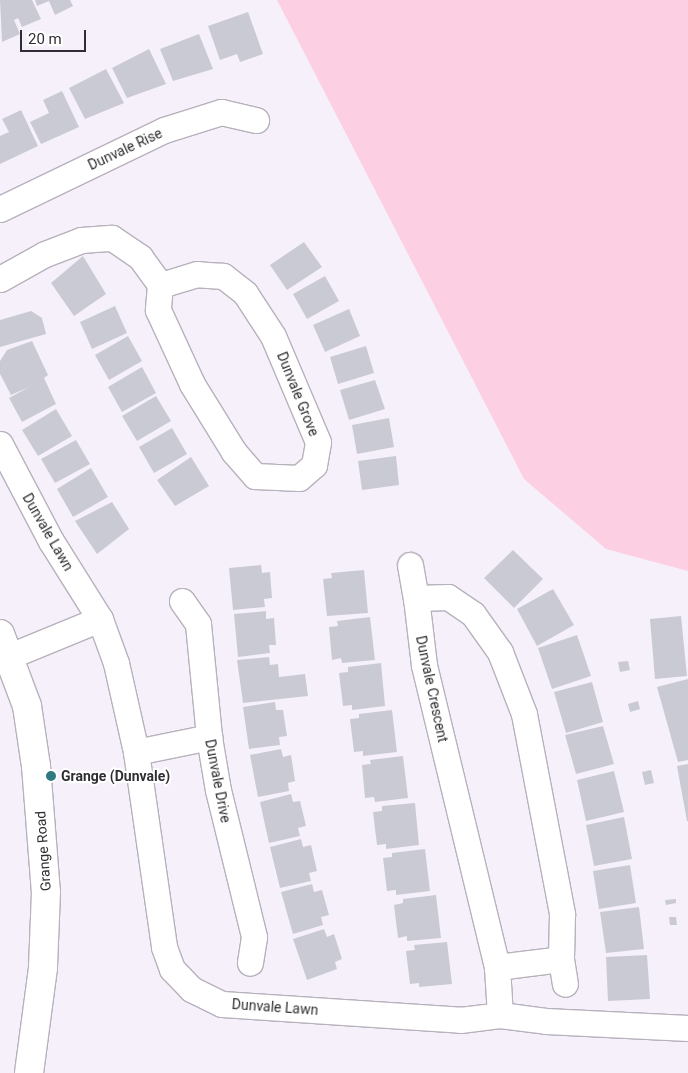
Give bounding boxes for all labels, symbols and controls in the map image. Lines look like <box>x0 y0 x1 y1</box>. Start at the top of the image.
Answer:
scale bar <box>22 20 89 52</box>
text: 20 m <box>28 30 62 48</box>
street label: Dunvale Rise <box>85 125 165 173</box>
street label: Dunvale Grove <box>273 349 323 439</box>
street label: Dunvale Lawn <box>19 490 77 574</box>
street label: Dunvale Crescent <box>412 634 452 744</box>
street label: Dunvale Drive <box>202 738 234 824</box>
place label: Grange (Dunvale) <box>61 768 170 784</box>
marker: Grange (Dunvale) <box>45 770 57 782</box>
street label: Grange Road <box>32 810 54 892</box>
street label: Dunvale Lawn <box>231 996 319 1018</box>

